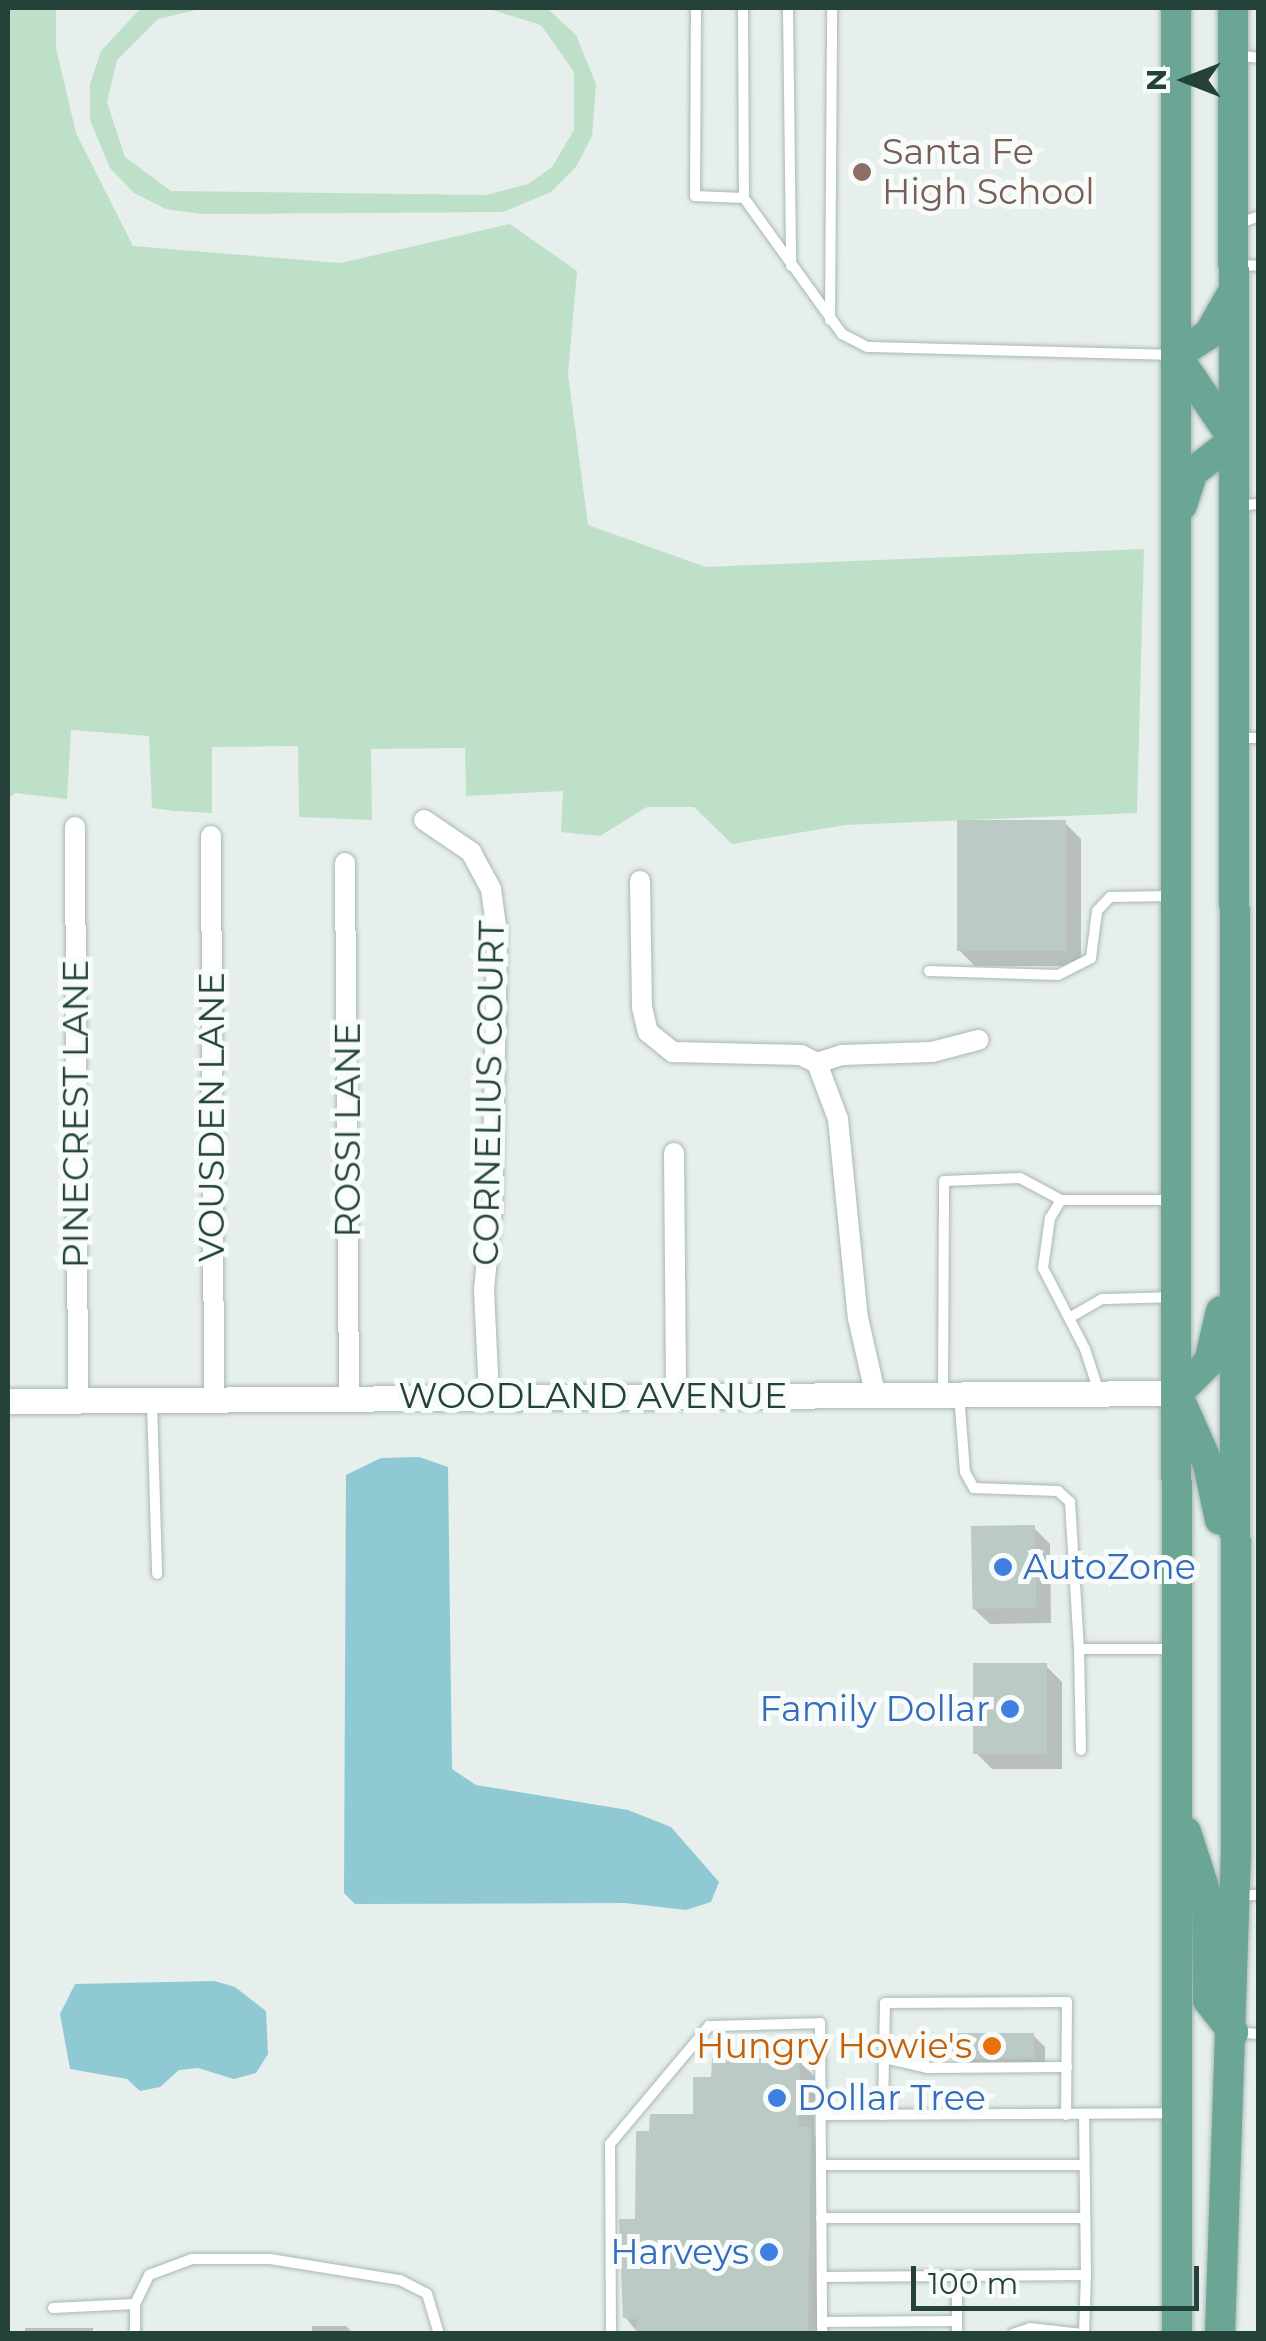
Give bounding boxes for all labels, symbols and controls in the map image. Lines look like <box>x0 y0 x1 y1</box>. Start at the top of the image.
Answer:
north arrow <box>1136 30 1236 130</box>
text: N <box>1139 69 1173 91</box>
place label: Santa Fe High School <box>882 131 1095 213</box>
marker: Santa Fe High School <box>851 161 873 183</box>
street label: CORNELIUS COURT <box>465 920 513 1266</box>
street label: PINECREST LANE <box>55 960 97 1268</box>
street label: VOUSDEN LANE <box>191 972 233 1262</box>
street label: ROSSI LANE <box>327 1022 369 1238</box>
street label: WOODLAND AVENUE <box>399 1375 787 1417</box>
place label: AutoZone <box>1023 1546 1196 1588</box>
marker: AutoZone <box>992 1556 1014 1578</box>
place label: Family Dollar <box>760 1688 990 1730</box>
marker: Family Dollar <box>999 1698 1021 1720</box>
place label: Hungry Howie's <box>696 2025 972 2067</box>
marker: Hungry Howie's <box>981 2035 1003 2057</box>
place label: Dollar Tree <box>797 2077 986 2119</box>
marker: Dollar Tree <box>766 2087 788 2109</box>
place label: Harveys <box>610 2231 749 2273</box>
marker: Harveys <box>758 2241 780 2263</box>
scale bar <box>916 2246 1204 2308</box>
text: 100 m <box>928 2265 1018 2302</box>

